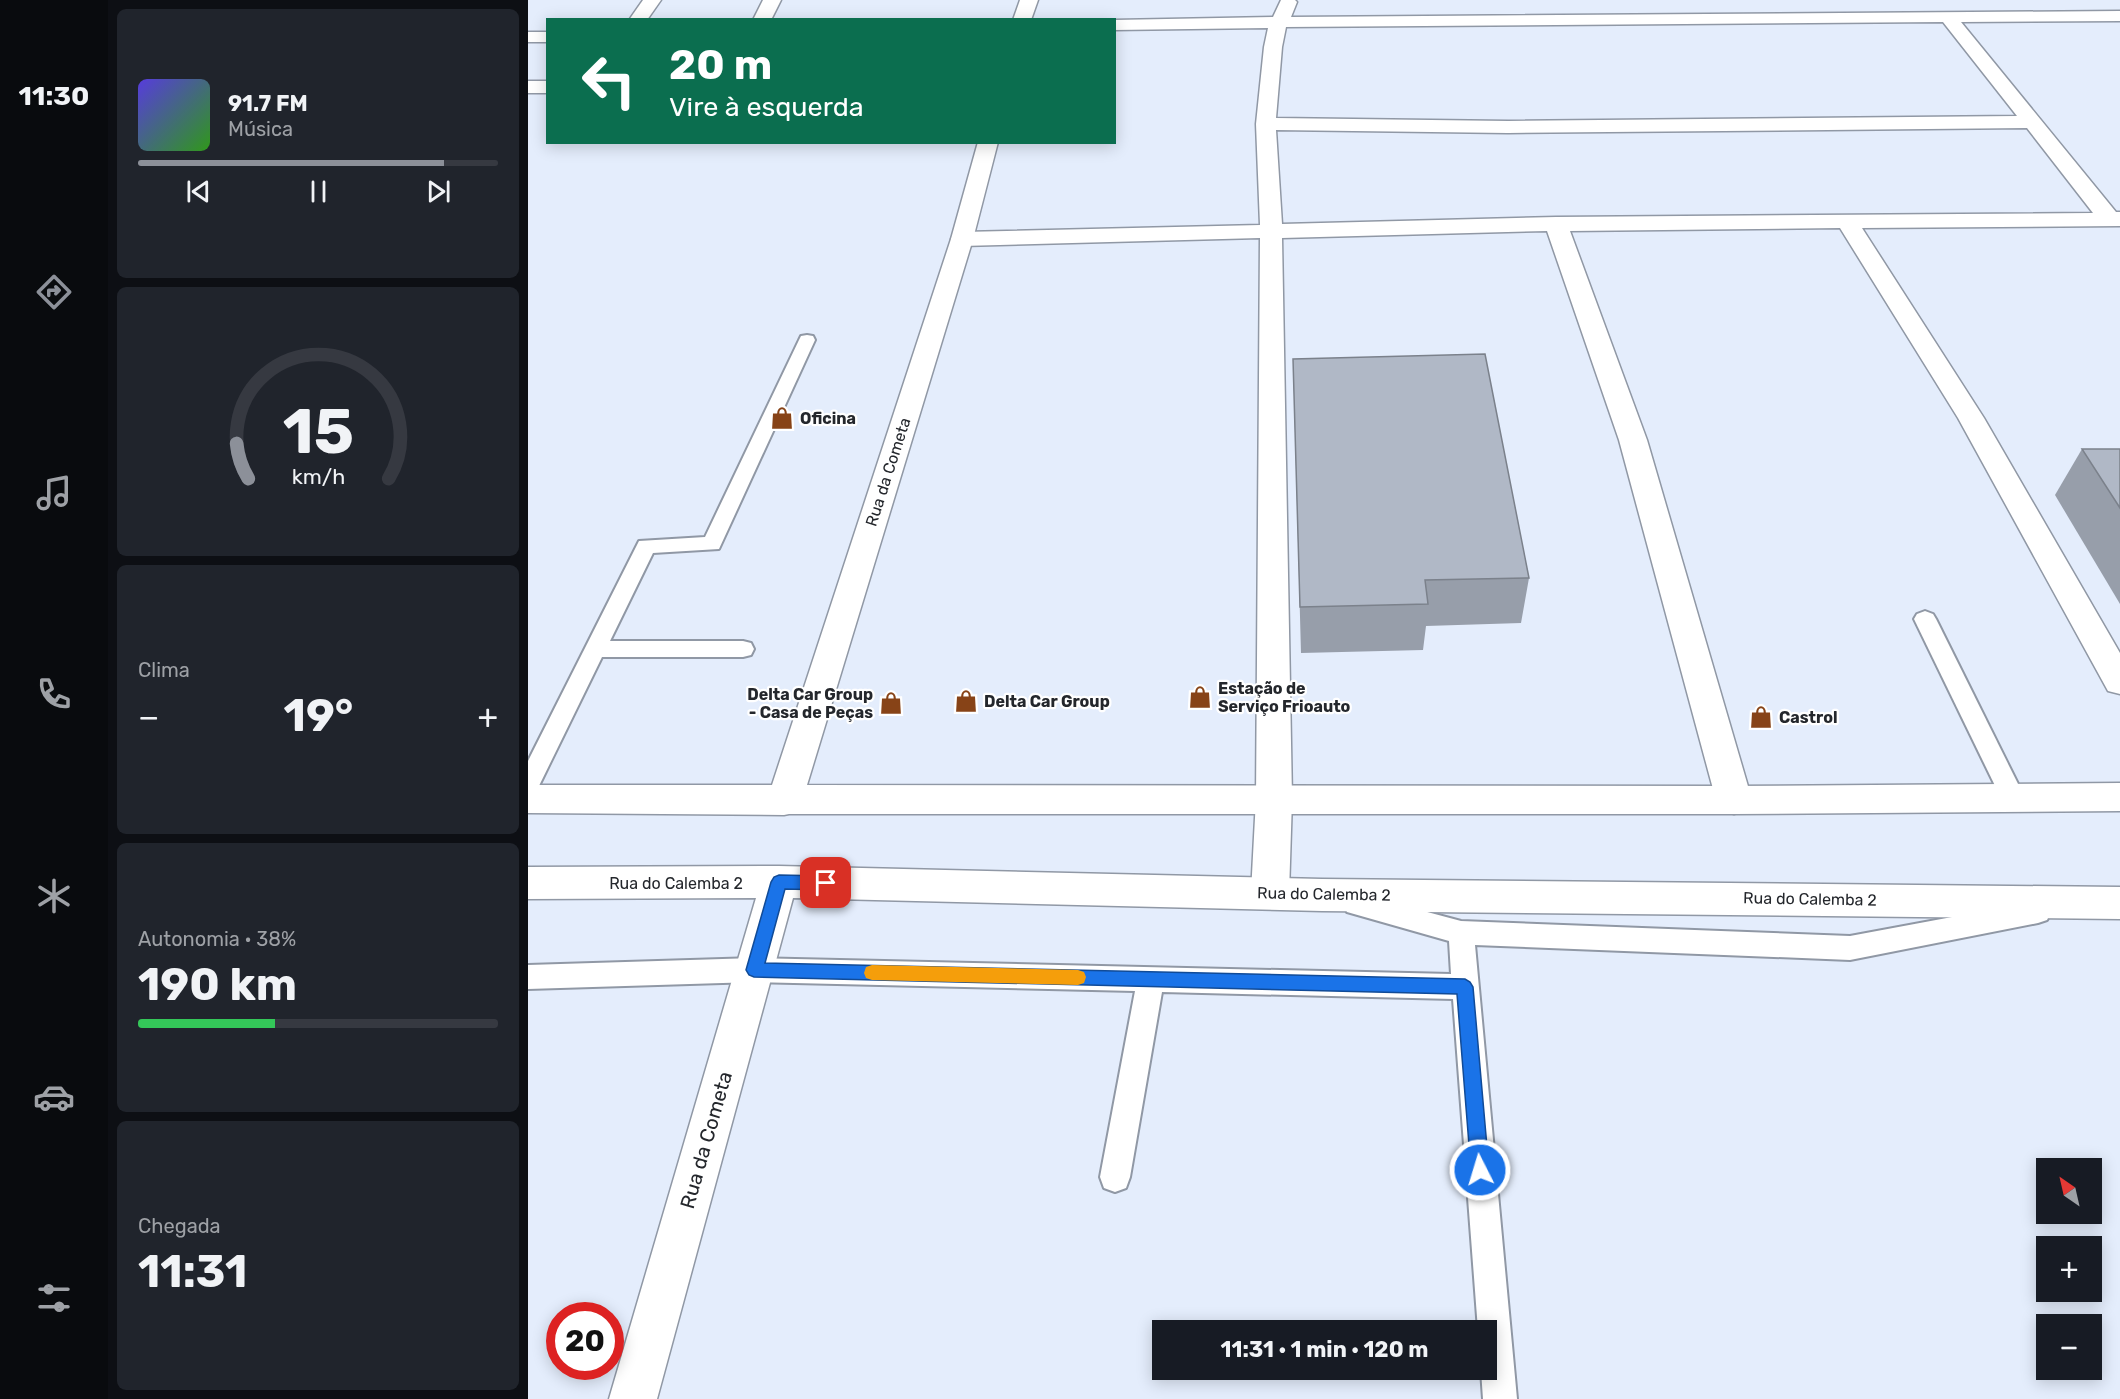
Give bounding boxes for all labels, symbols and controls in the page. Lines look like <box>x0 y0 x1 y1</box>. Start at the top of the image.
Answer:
text: 20 m <box>669 40 772 90</box>
icon: left <box>570 42 648 120</box>
text: 11:30 <box>19 80 89 112</box>
text: 91.7 FM <box>228 90 308 117</box>
text: Vire à esquerda <box>669 91 864 123</box>
text: Música <box>228 117 293 141</box>
icon: previous <box>182 175 215 208</box>
icon: pause <box>302 175 335 208</box>
icon: next <box>422 175 455 208</box>
icon: directions <box>33 271 75 313</box>
text: 15 <box>282 395 354 469</box>
shop icon: Oficina <box>769 405 795 431</box>
place label: Oficina <box>800 409 856 428</box>
street label: Rua da Cometa <box>861 415 915 529</box>
text: km/h <box>291 464 345 489</box>
icon: music <box>33 472 75 514</box>
text: Clima <box>138 658 190 682</box>
icon: phone <box>33 673 75 715</box>
place label: Estação de Serviço Frioauto <box>1218 679 1351 716</box>
shop icon: Estação de Serviço Frioauto <box>1187 684 1213 710</box>
place label: Delta Car Group - Casa de Peças <box>747 685 873 722</box>
shop icon: Delta Car Group <box>953 688 979 714</box>
text: 19° <box>284 689 353 742</box>
shop icon: Delta Car Group - Casa de Peças <box>878 690 904 716</box>
place label: Delta Car Group <box>984 692 1110 711</box>
text: − <box>138 697 159 736</box>
text: + <box>477 697 498 736</box>
shop icon: Castrol <box>1748 704 1774 730</box>
place label: Castrol <box>1779 708 1838 727</box>
pin <box>800 857 851 908</box>
icon: arrive <box>809 866 842 899</box>
street label: Rua do Calemba 2 <box>609 874 743 893</box>
icon: climate <box>33 875 75 917</box>
street label: Rua do Calemba 2 <box>1257 883 1391 905</box>
street label: Rua do Calemba 2 <box>1743 888 1877 910</box>
text: Autonomia · 38% <box>138 927 296 951</box>
text: 190 km <box>138 958 297 1011</box>
street label: Rua da Cometa <box>675 1069 737 1211</box>
icon: car <box>33 1076 75 1118</box>
position arrow <box>1448 1138 1512 1202</box>
north arrow <box>2036 1158 2102 1224</box>
map controls <box>2036 1158 2102 1380</box>
text: Chegada <box>138 1214 221 1238</box>
button: + <box>2036 1236 2102 1302</box>
text: 11:31 <box>138 1245 247 1298</box>
icon: filters <box>33 1277 75 1319</box>
speed limit sign: 20 <box>546 1302 624 1380</box>
button: − <box>2036 1314 2102 1380</box>
text: 11:31 · 1 min · 120 m <box>1221 1336 1428 1363</box>

